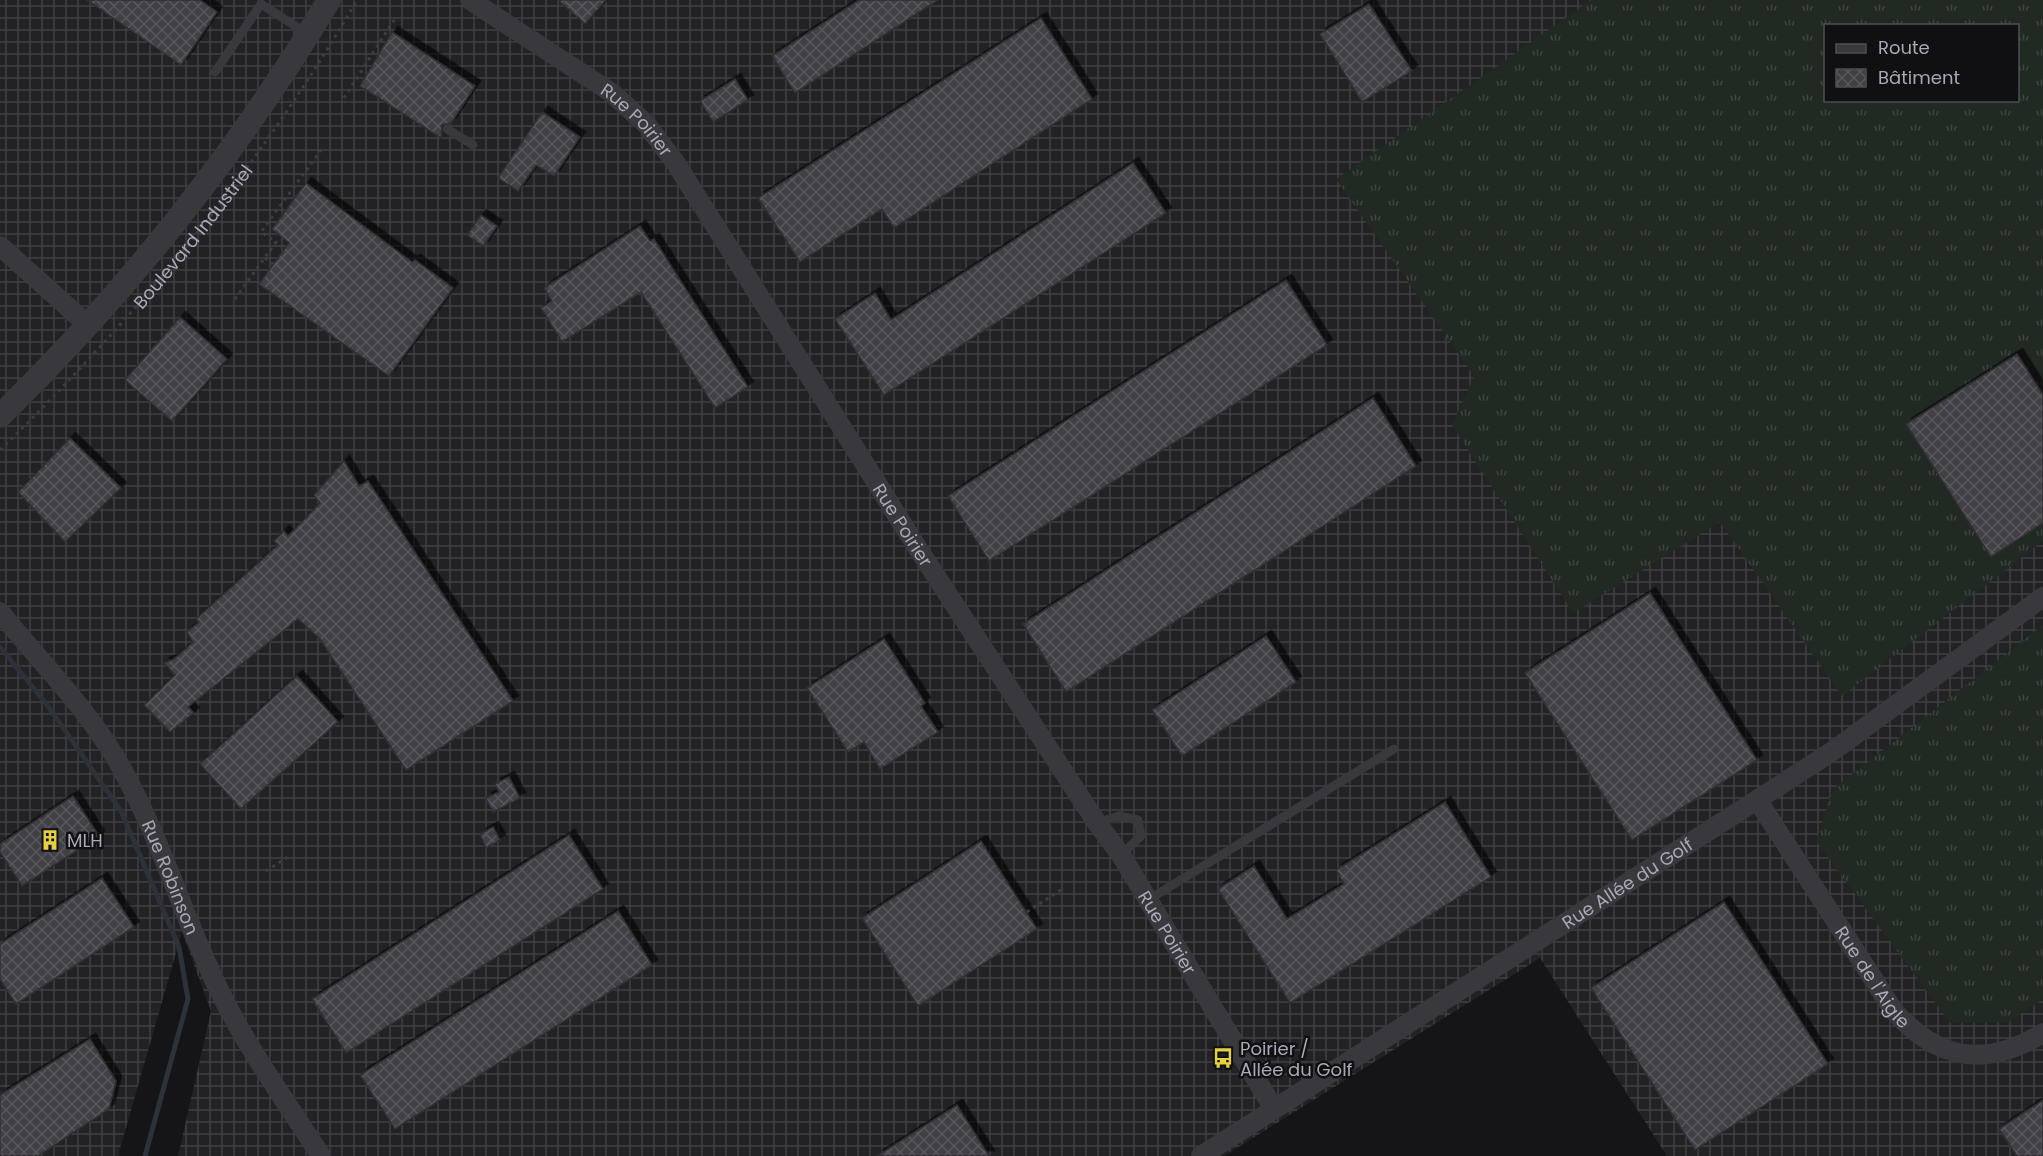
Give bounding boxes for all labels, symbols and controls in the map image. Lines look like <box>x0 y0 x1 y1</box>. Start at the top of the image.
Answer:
legend <box>1824 24 2019 102</box>
text: Route <box>1878 35 1930 60</box>
text: Bâtiment <box>1878 65 1960 90</box>
street label: Rue Poirier <box>596 77 679 161</box>
street label: Boulevard Industriel <box>127 159 258 314</box>
street label: Rue Poirier <box>867 478 939 571</box>
street label: Rue Robinson <box>136 816 205 938</box>
building icon: MLH <box>38 828 62 852</box>
place label: MLH <box>67 828 103 853</box>
street label: Rue Allée du Golf <box>1557 832 1697 934</box>
street label: Rue Poirier <box>1133 886 1203 979</box>
street label: Rue de l'Aigle <box>1830 921 1916 1034</box>
place label: Poirier / Allée du Golf <box>1240 1036 1353 1082</box>
bus stop icon: Poirier / Allée du Golf <box>1211 1046 1235 1070</box>

